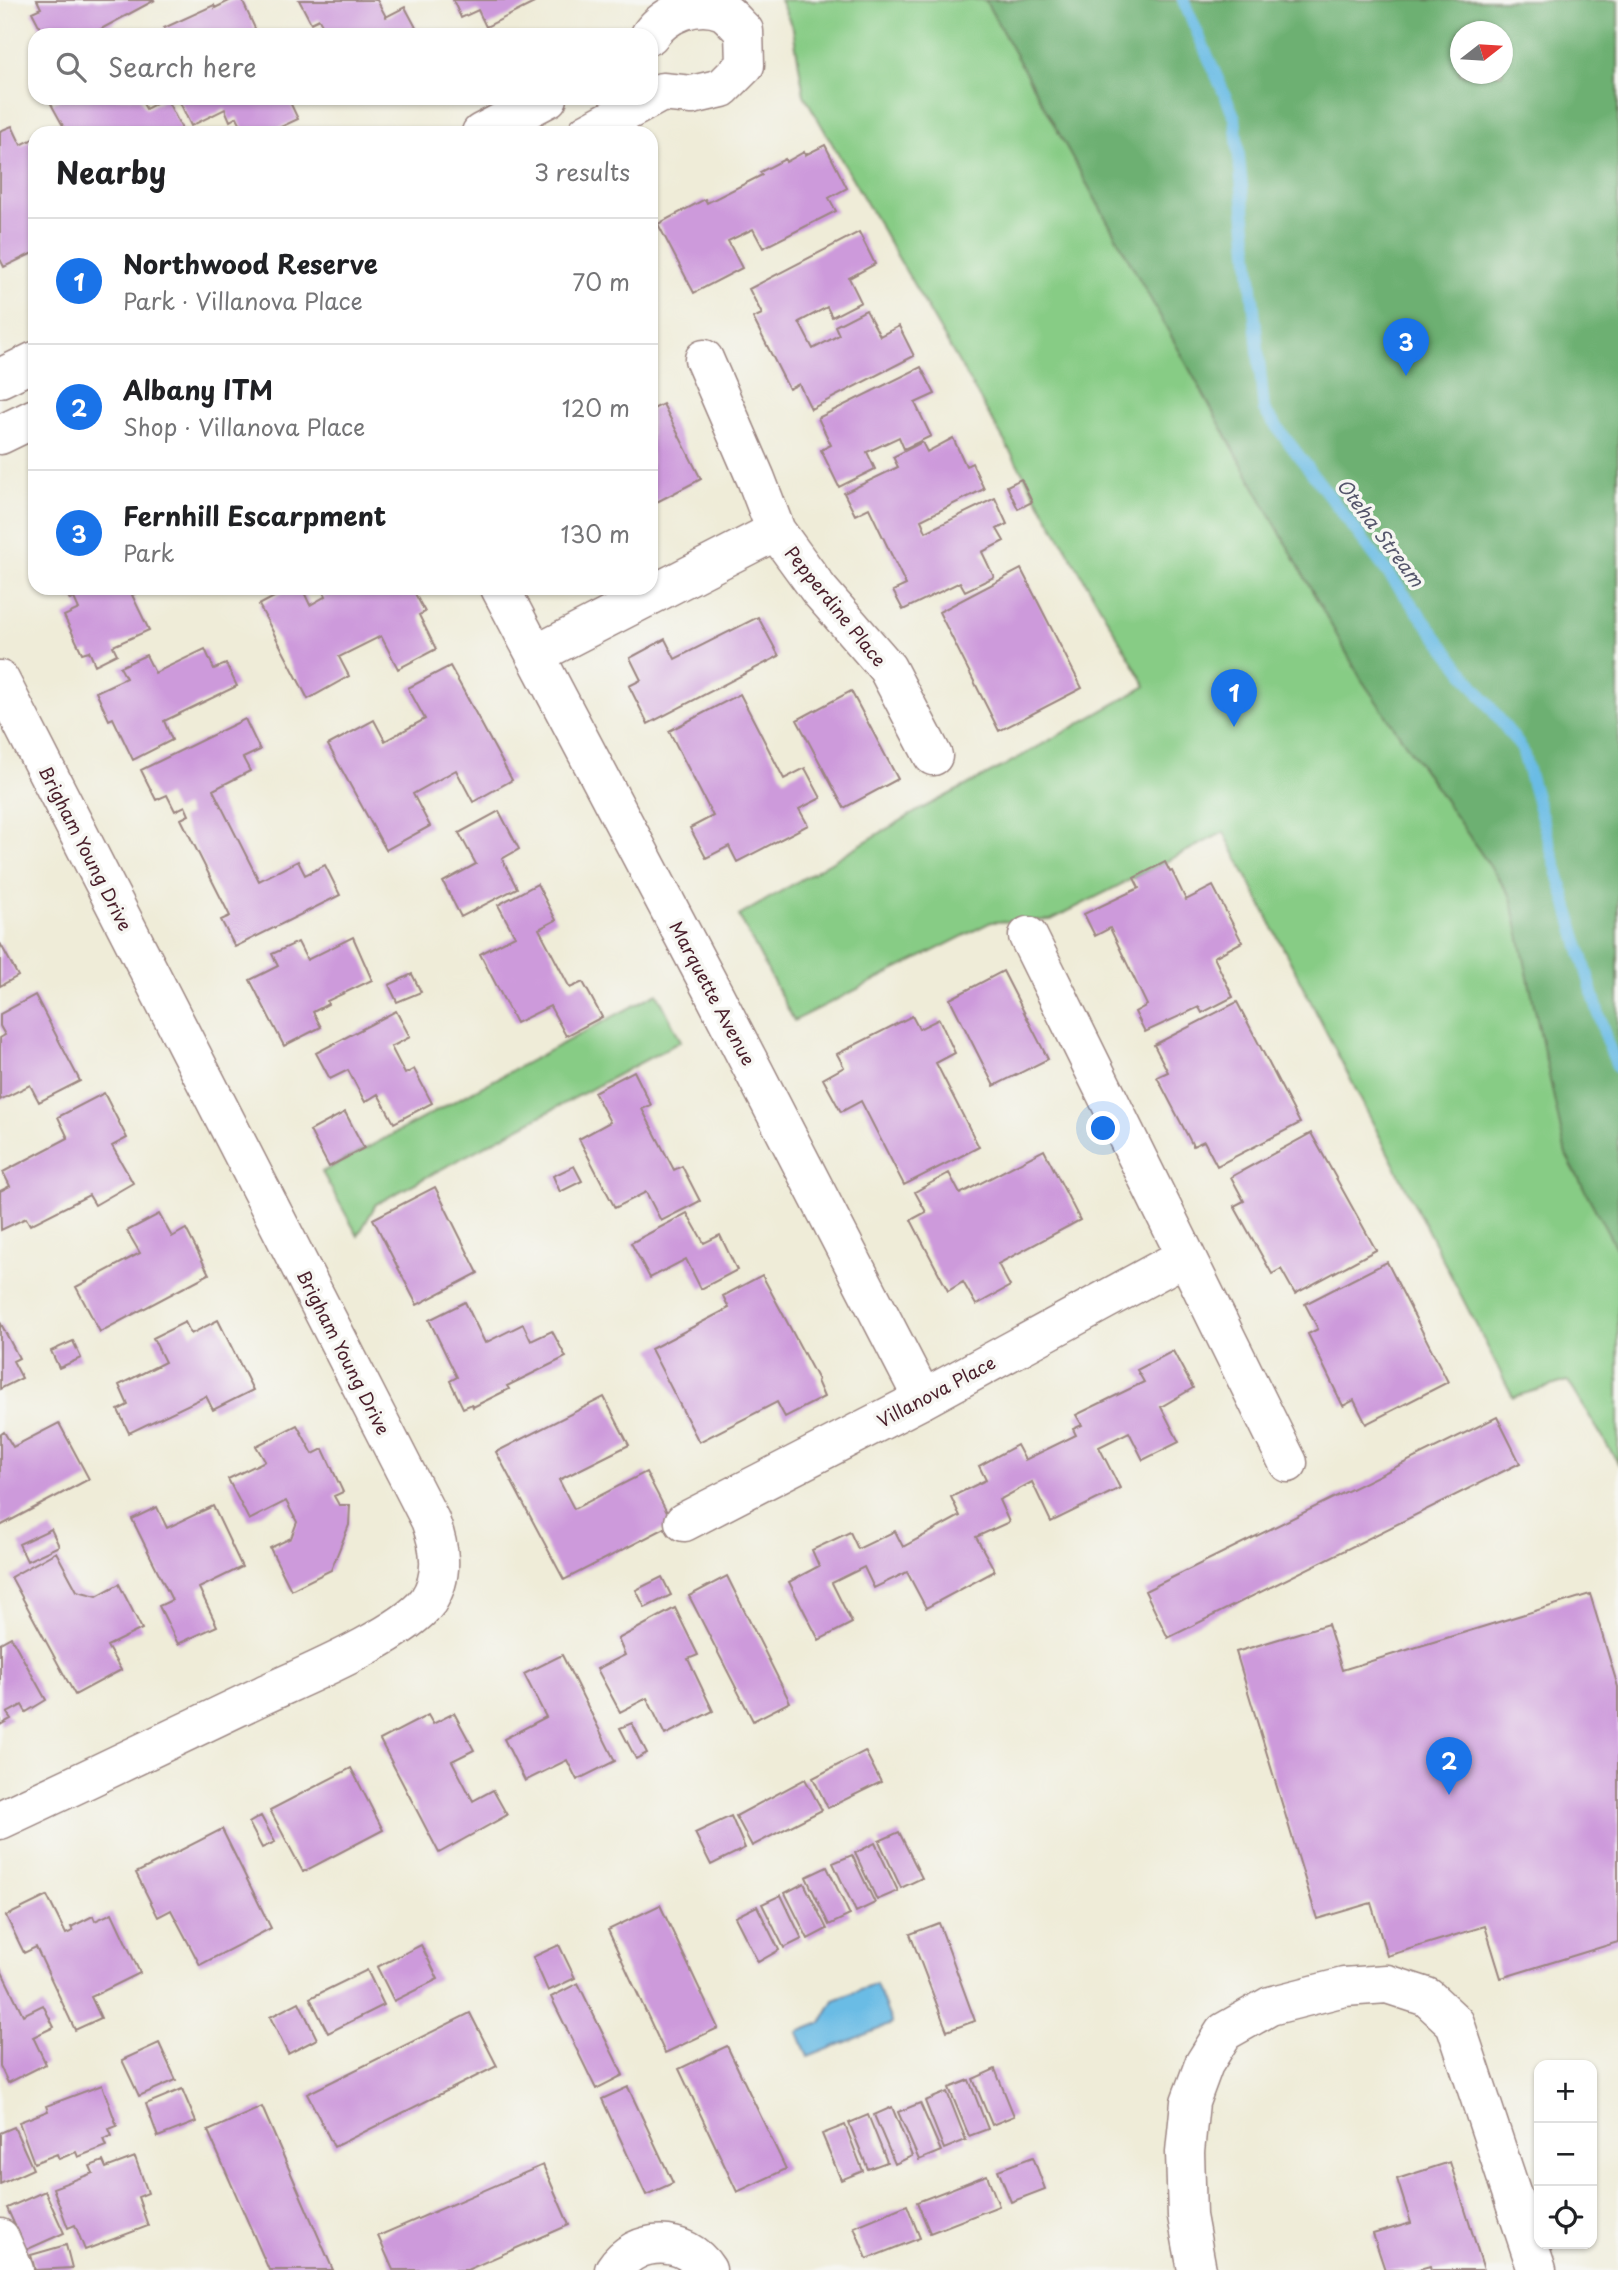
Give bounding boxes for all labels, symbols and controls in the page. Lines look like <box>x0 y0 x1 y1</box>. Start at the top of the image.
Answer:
north arrow <box>1450 21 1513 84</box>
search box <box>28 28 658 105</box>
text: Search here <box>108 47 257 86</box>
icon: search <box>52 48 90 86</box>
text: Nearby <box>56 149 166 194</box>
text: 3 results <box>534 154 630 189</box>
text: Northwood Reserve <box>123 244 378 283</box>
text: 1 <box>74 264 85 299</box>
text: 70 m <box>572 264 630 299</box>
text: Park · Villanova Place <box>123 283 363 318</box>
pin: 3 <box>1383 318 1429 376</box>
text: Albany ITM <box>123 370 273 409</box>
text: 2 <box>71 390 87 425</box>
text: 120 m <box>562 390 630 425</box>
text: Shop · Villanova Place <box>123 409 365 444</box>
water label: Oteha Stream <box>1331 472 1432 593</box>
text: Fernhill Escarpment <box>123 496 386 535</box>
text: 3 <box>71 516 87 551</box>
text: 130 m <box>560 516 630 551</box>
text: Park <box>123 535 174 570</box>
street label: Pepperdine Place <box>779 540 893 672</box>
pin: 1 <box>1211 669 1257 727</box>
street label: Brigham Young Drive <box>33 761 139 935</box>
street label: Marquette Avenue <box>664 916 762 1070</box>
your location <box>1086 1111 1120 1145</box>
street label: Brigham Young Drive <box>291 1265 397 1439</box>
street label: Villanova Place <box>872 1348 1000 1434</box>
pin: 2 <box>1426 1737 1472 1795</box>
map controls <box>1534 2060 1597 2249</box>
button: + <box>1534 2060 1597 2123</box>
button: − <box>1534 2123 1597 2186</box>
button: locate <box>1534 2186 1597 2249</box>

